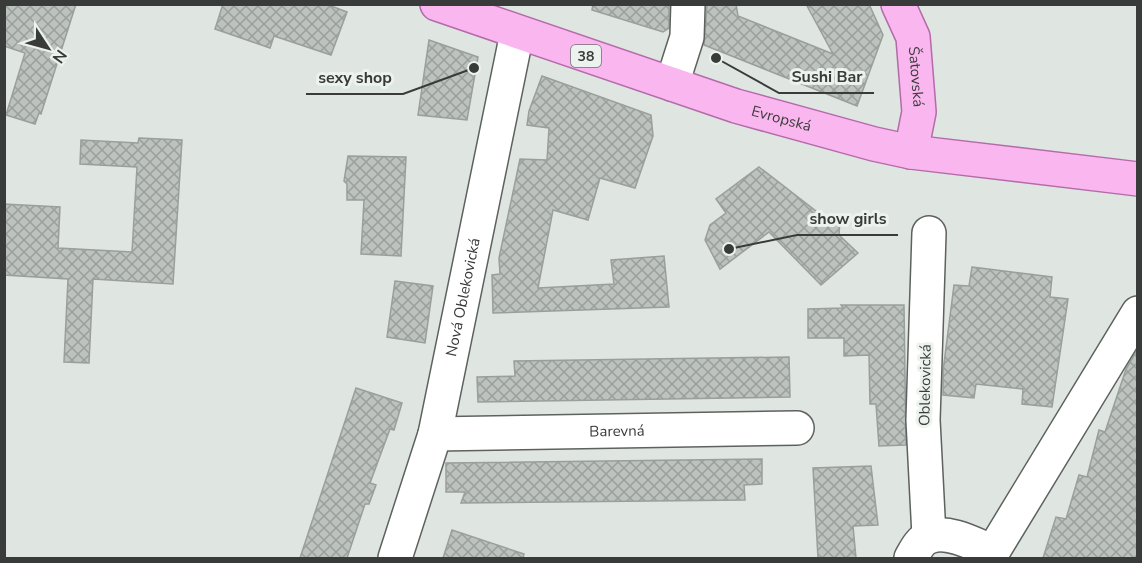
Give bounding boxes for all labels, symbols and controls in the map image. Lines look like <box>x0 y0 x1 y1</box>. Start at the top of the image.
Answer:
north arrow <box>18 18 78 78</box>
text: N <box>47 45 72 68</box>
road number: 38 <box>571 45 601 67</box>
street label: Šatovská <box>904 45 929 108</box>
callout: Sushi Bar <box>779 59 874 93</box>
callout: sexy shop <box>306 60 403 94</box>
text: Sushi Bar <box>792 66 863 88</box>
text: sexy shop <box>318 67 392 89</box>
street label: Evropská <box>749 101 814 136</box>
callout: show girls <box>797 201 898 235</box>
text: show girls <box>809 208 887 230</box>
street label: Nová Oblekovická <box>441 236 485 358</box>
street label: Oblekovická <box>914 344 936 426</box>
street label: Barevná <box>589 421 645 441</box>

